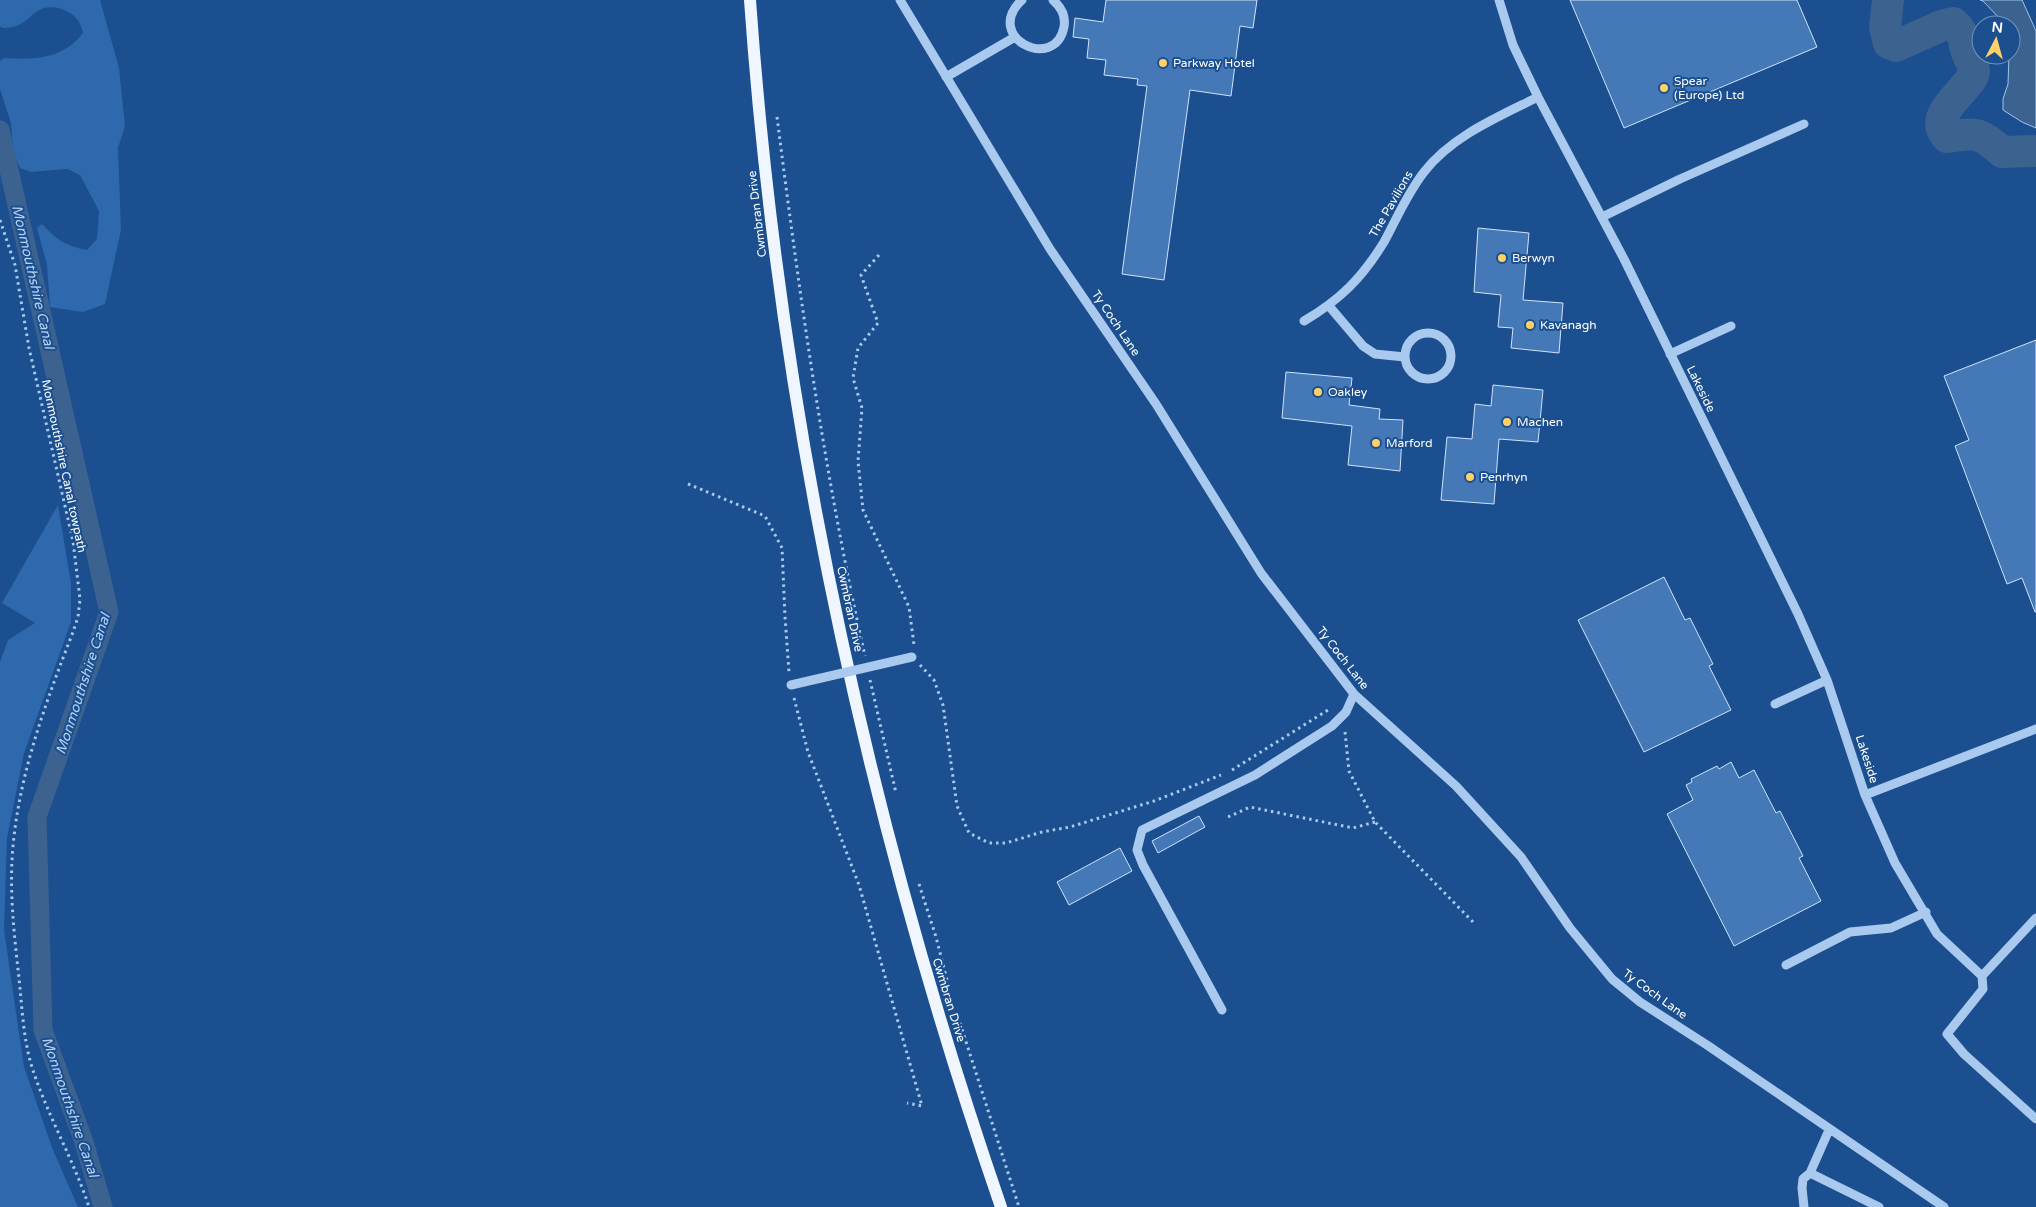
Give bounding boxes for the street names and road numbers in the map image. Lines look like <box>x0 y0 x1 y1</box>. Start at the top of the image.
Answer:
street label: The Pavilions <box>1366 168 1416 240</box>
street label: Cwmbran Drive <box>745 170 769 258</box>
street label: Ty Coch Lane <box>1089 288 1143 359</box>
street label: Lakeside <box>1684 363 1718 415</box>
street label: Monmouthshire Canal towpath <box>39 378 89 554</box>
street label: Cwmbran Drive <box>834 565 866 653</box>
street label: Ty Coch Lane <box>1314 624 1372 692</box>
street label: Lakeside <box>1853 733 1881 785</box>
street label: Cwmbran Drive <box>930 956 968 1044</box>
street label: Ty Coch Lane <box>1620 966 1690 1022</box>

